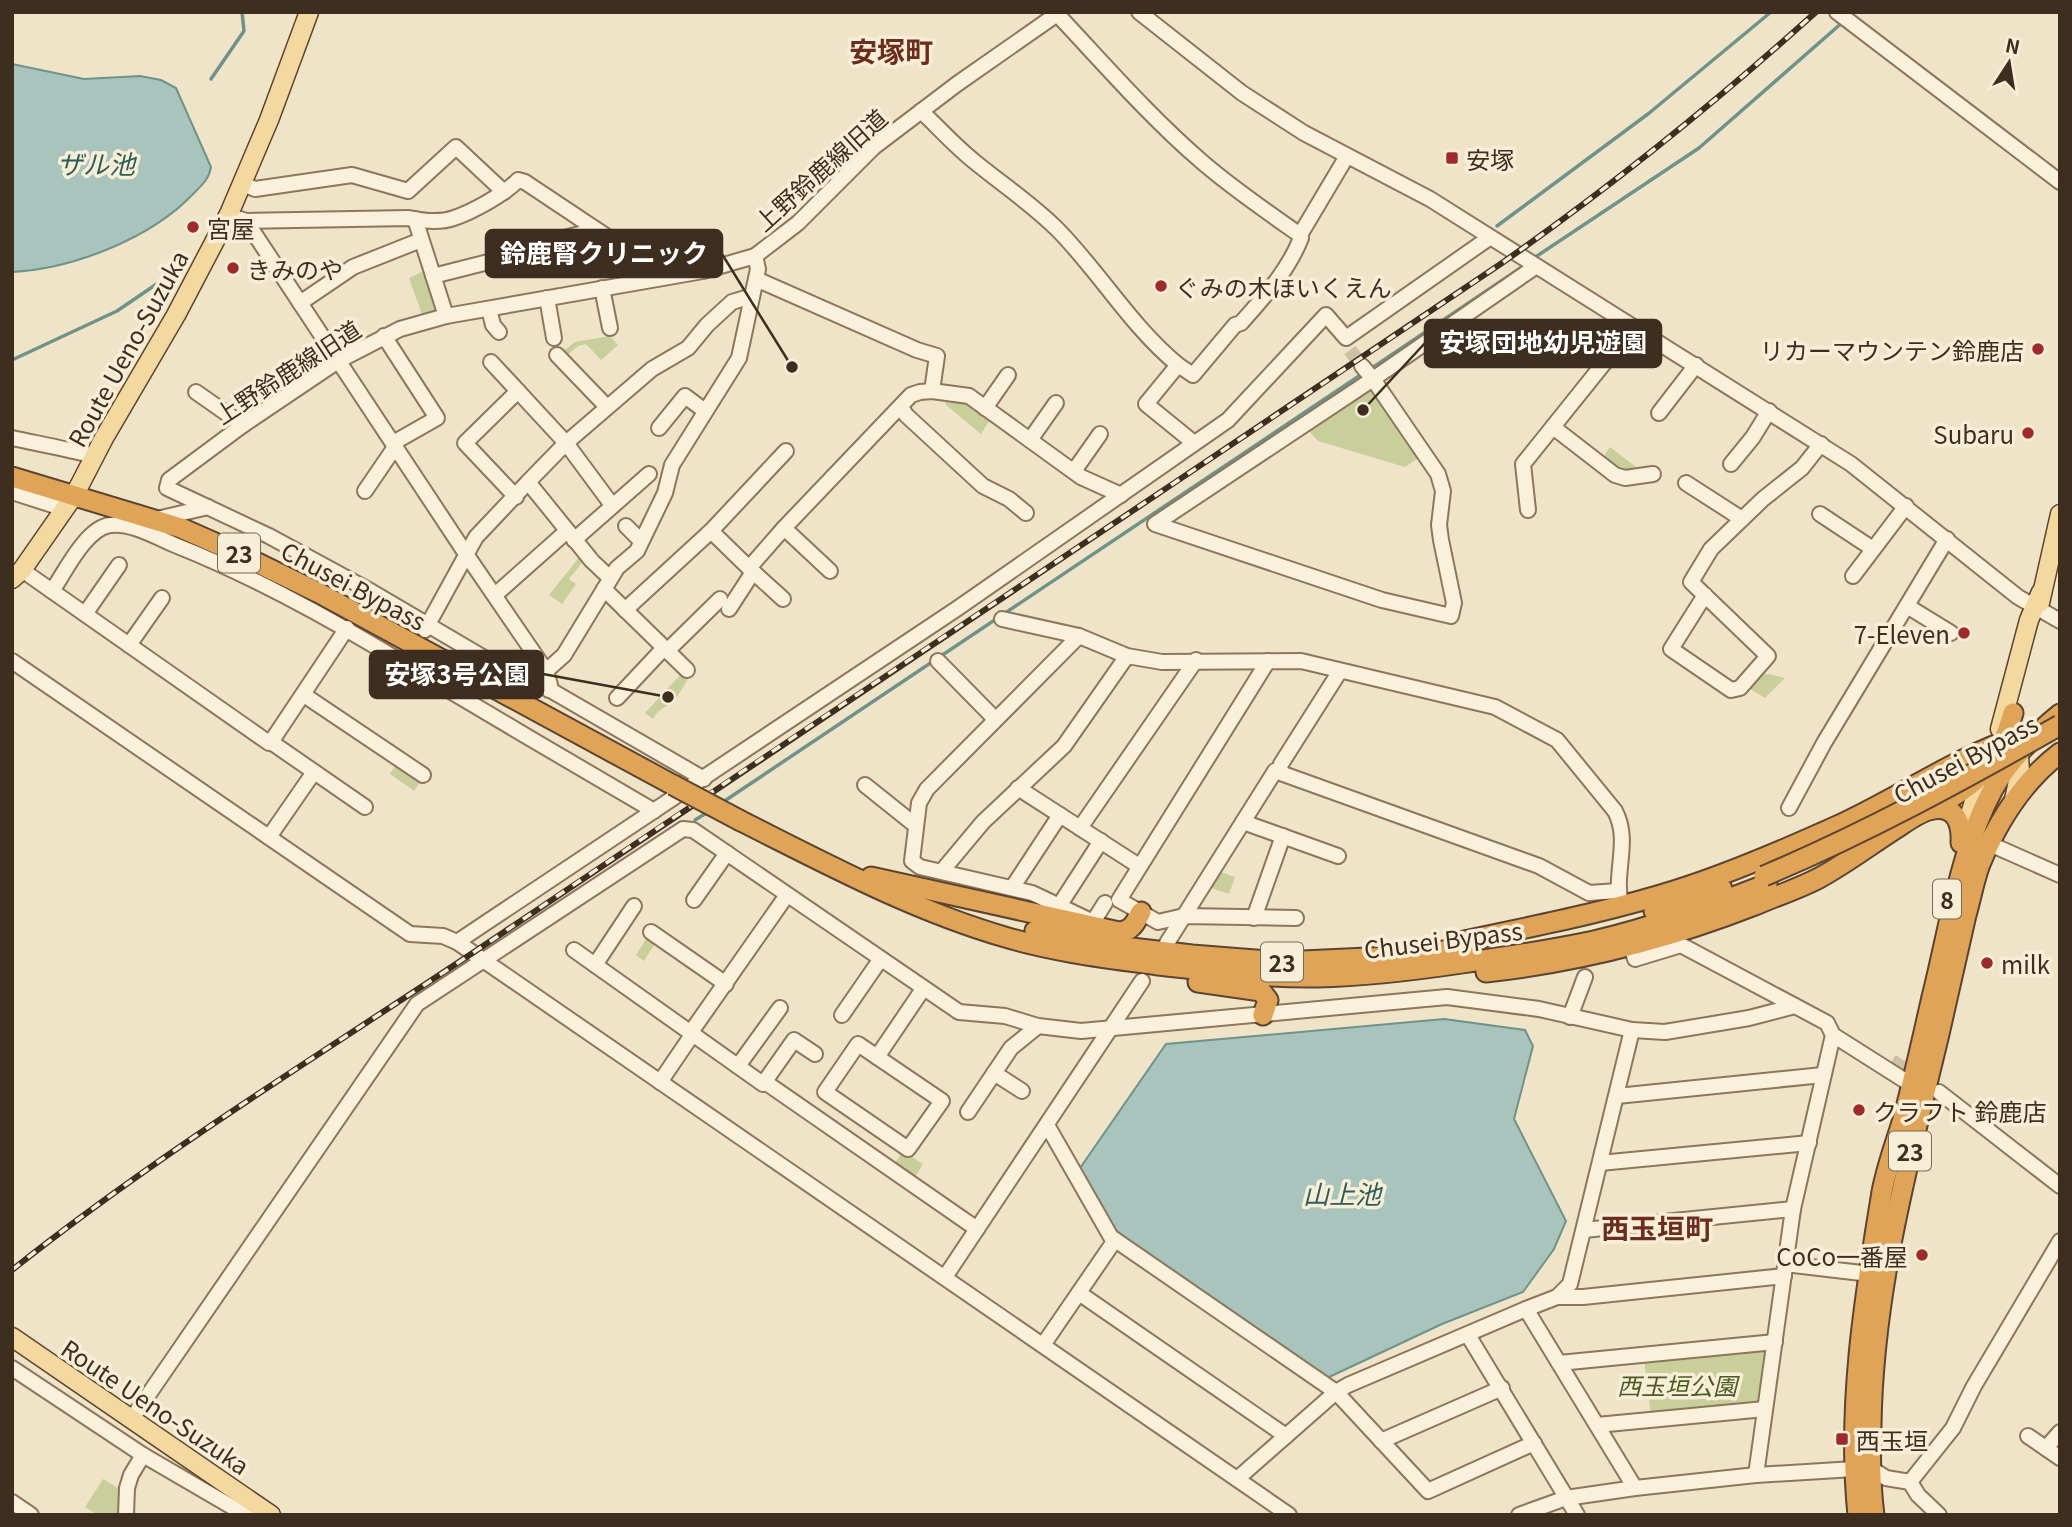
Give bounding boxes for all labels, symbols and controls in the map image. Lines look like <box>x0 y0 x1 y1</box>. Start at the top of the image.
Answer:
north arrow <box>1974 28 2044 98</box>
district label: 安塚町 <box>849 30 933 70</box>
text: N <box>2003 30 2023 60</box>
street label: 上野鈴鹿線旧道 <box>746 100 894 238</box>
place label: 安塚 <box>1466 141 1514 176</box>
water label: ザル池 <box>57 144 138 181</box>
marker: 安塚 <box>1444 150 1460 166</box>
place label: 宮屋 <box>207 210 255 245</box>
marker: 宮屋 <box>185 219 201 235</box>
callout: 鈴鹿腎クリニック <box>486 230 722 277</box>
text: 鈴鹿腎クリニック <box>500 233 708 270</box>
street label: Route Ueno-Suzuka <box>58 243 196 453</box>
place label: きみのや <box>247 251 343 286</box>
marker: きみのや <box>225 260 241 276</box>
place label: ぐみの木ほいくえん <box>1175 269 1392 304</box>
marker: ぐみの木ほいくえん <box>1153 278 1169 294</box>
street label: 上野鈴鹿線旧道 <box>207 311 367 431</box>
callout: 安塚団地幼児遊園 <box>1425 320 1661 367</box>
text: 安塚団地幼児遊園 <box>1439 322 1647 359</box>
place label: リカーマウンテン鈴鹿店 <box>1760 332 2024 367</box>
marker: リカーマウンテン鈴鹿店 <box>2030 341 2046 357</box>
place label: Subaru <box>1933 416 2014 451</box>
marker: Subaru <box>2020 425 2036 441</box>
street label: Chusei Bypass <box>276 532 432 638</box>
road number: 23 <box>218 534 260 572</box>
place label: 7-Eleven <box>1854 616 1950 651</box>
marker: 7-Eleven <box>1956 625 1972 641</box>
callout: 安塚3号公園 <box>370 651 543 698</box>
text: 安塚3号公園 <box>384 654 530 691</box>
street label: Chusei Bypass <box>1887 705 2043 811</box>
road number: 8 <box>1933 879 1961 918</box>
street label: Chusei Bypass <box>1362 912 1524 966</box>
road number: 23 <box>1261 942 1303 981</box>
place label: milk <box>2001 946 2051 981</box>
marker: milk <box>1979 955 1995 971</box>
place label: クラフト 鈴鹿店 <box>1873 1093 2046 1128</box>
marker: クラフト 鈴鹿店 <box>1851 1102 1867 1118</box>
road number: 23 <box>1889 1132 1931 1170</box>
water label: 山上池 <box>1303 1174 1384 1211</box>
district label: 西玉垣町 <box>1601 1207 1713 1247</box>
place label: CoCo一番屋 <box>1776 1238 1908 1273</box>
marker: CoCo一番屋 <box>1914 1247 1930 1263</box>
street label: Route Ueno-Suzuka <box>55 1330 257 1482</box>
park label: 西玉垣公園 <box>1617 1367 1740 1402</box>
place label: 西玉垣 <box>1856 1422 1928 1457</box>
marker: 西玉垣 <box>1834 1431 1850 1447</box>

